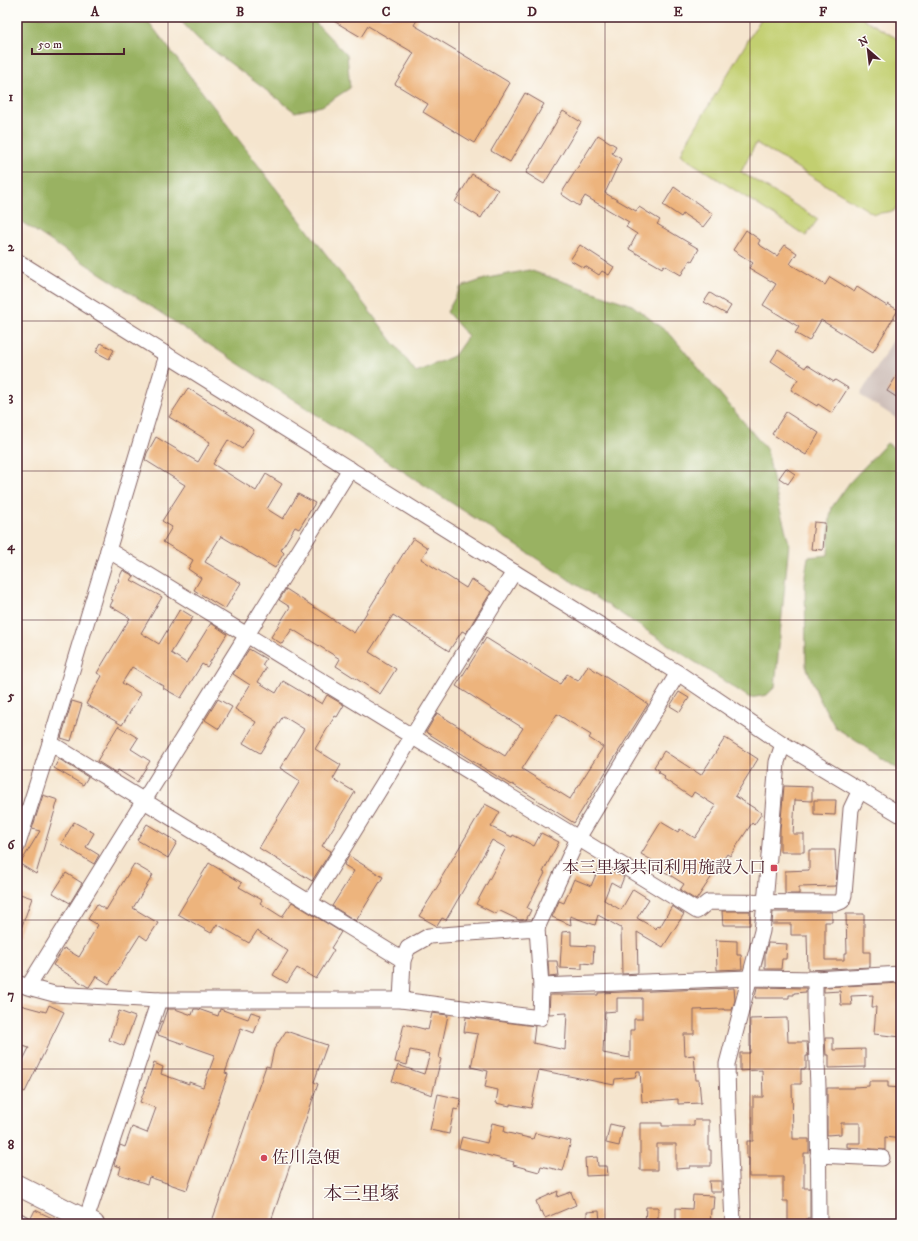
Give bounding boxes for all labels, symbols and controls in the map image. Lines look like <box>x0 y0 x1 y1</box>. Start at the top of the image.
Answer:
text: A <box>90 4 100 20</box>
text: B <box>236 4 244 20</box>
text: C <box>382 4 391 20</box>
text: D <box>527 4 537 20</box>
text: E <box>673 4 683 20</box>
text: F <box>819 4 828 20</box>
scale bar <box>32 30 124 56</box>
north arrow <box>848 30 888 70</box>
text: N <box>857 34 871 50</box>
text: 50 m <box>38 37 62 52</box>
text: 1 <box>9 89 14 105</box>
text: 2 <box>8 239 15 255</box>
text: 3 <box>9 389 14 405</box>
text: 4 <box>6 538 15 555</box>
text: 5 <box>7 688 15 704</box>
text: 6 <box>8 837 16 853</box>
place label: 本三里塚共同利用施設入口 <box>562 857 766 879</box>
marker: 本三里塚共同利用施設入口 <box>769 863 779 873</box>
text: 7 <box>8 987 15 1003</box>
text: 8 <box>8 1137 15 1153</box>
place label: 佐川急便 <box>272 1147 340 1169</box>
marker: 佐川急便 <box>259 1153 269 1163</box>
district label: 本三里塚 <box>323 1183 399 1206</box>

